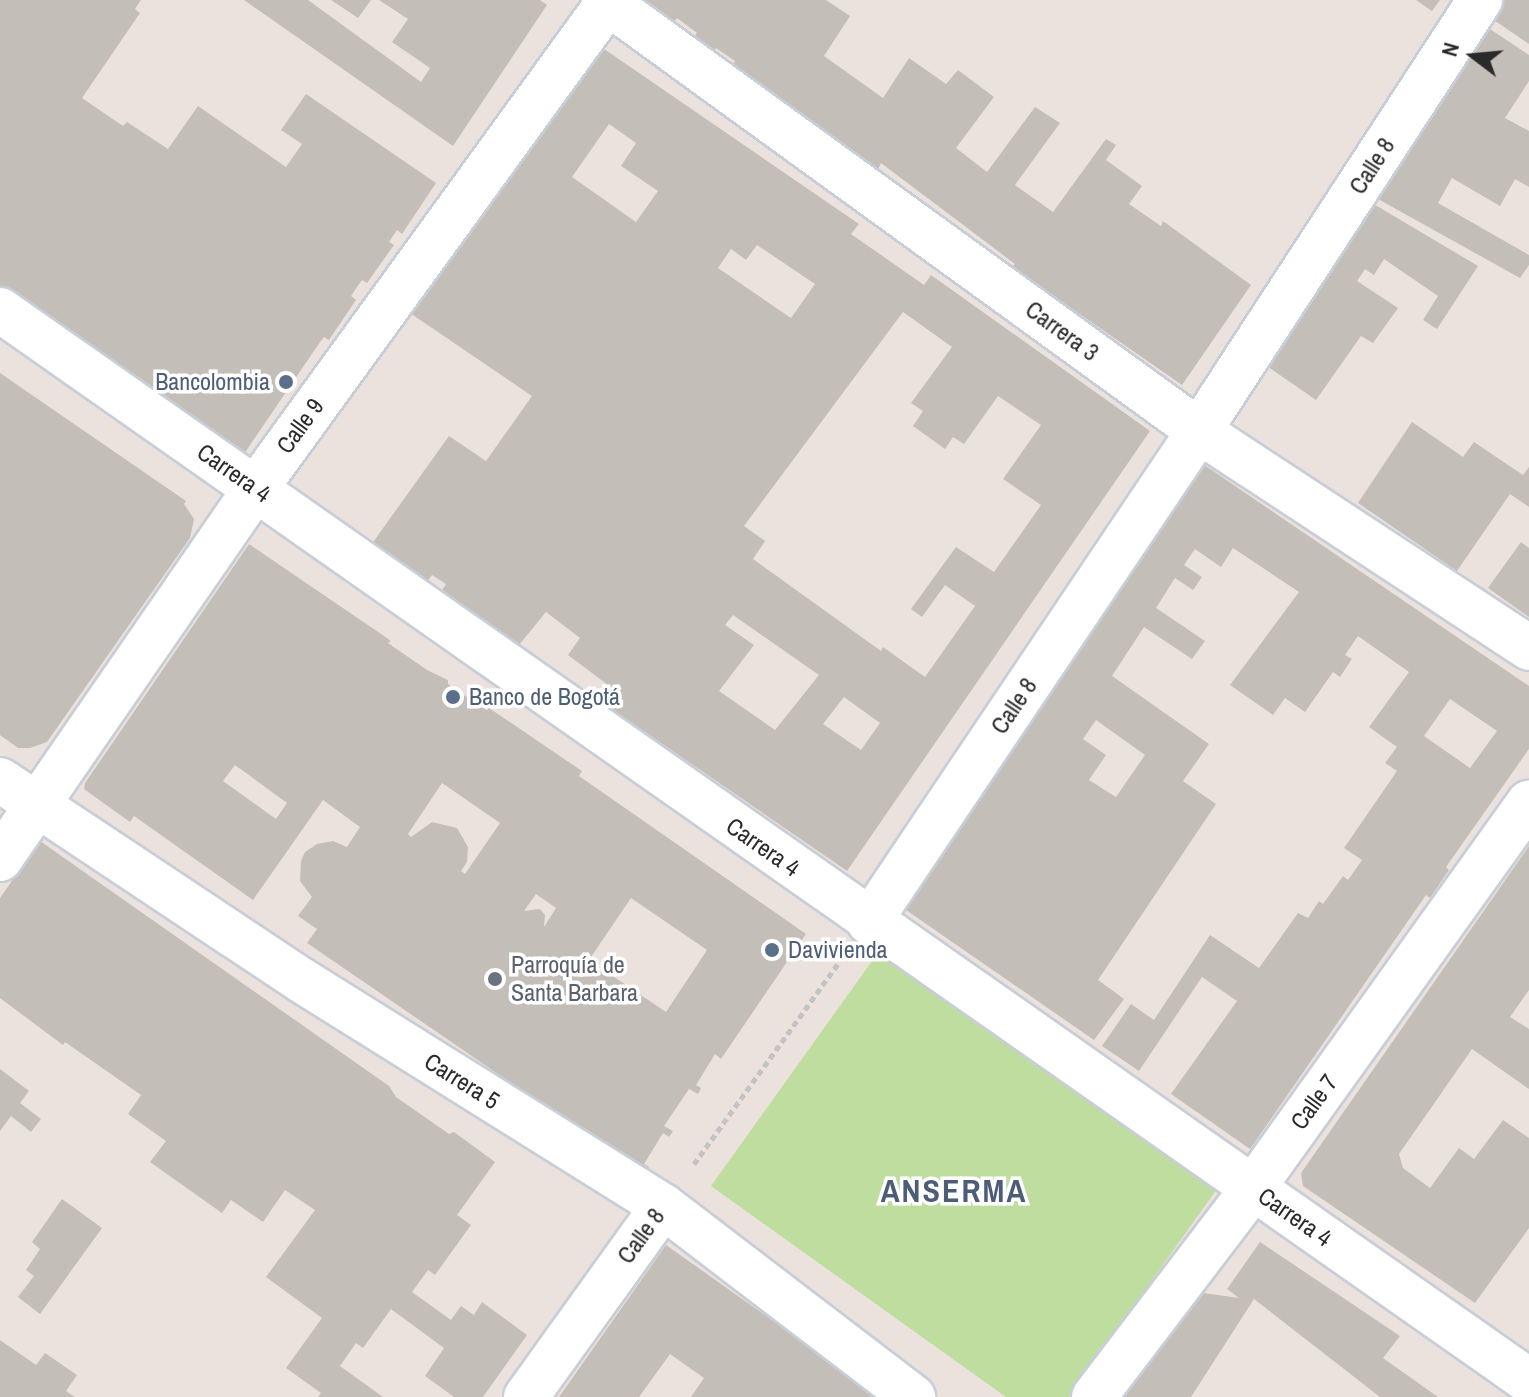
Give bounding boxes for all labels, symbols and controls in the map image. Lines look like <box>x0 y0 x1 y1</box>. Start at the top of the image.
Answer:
north arrow <box>1433 16 1513 96</box>
text: N <box>1434 39 1466 60</box>
street label: Calle 8 <box>1343 132 1401 200</box>
street label: Carrera 3 <box>1020 295 1104 367</box>
place label: Bancolombia <box>155 368 270 396</box>
marker: Bancolombia <box>277 373 295 391</box>
street label: Calle 9 <box>270 393 330 459</box>
street label: Carrera 4 <box>192 437 276 509</box>
street label: Calle 8 <box>985 673 1043 739</box>
place label: Banco de Bogotá <box>469 683 620 711</box>
marker: Banco de Bogotá <box>444 688 462 706</box>
street label: Carrera 4 <box>721 811 805 883</box>
place label: Davivienda <box>788 936 888 964</box>
marker: Davivienda <box>763 941 781 959</box>
place label: Parroquía de Santa Barbara <box>511 951 638 1007</box>
marker: Parroquía de Santa Barbara <box>486 970 504 988</box>
street label: Carrera 5 <box>419 1047 505 1115</box>
street label: Calle 7 <box>1284 1069 1344 1135</box>
district label: ANSERMA <box>881 1172 1027 1210</box>
street label: Carrera 4 <box>1253 1181 1337 1253</box>
street label: Calle 8 <box>611 1203 671 1269</box>

